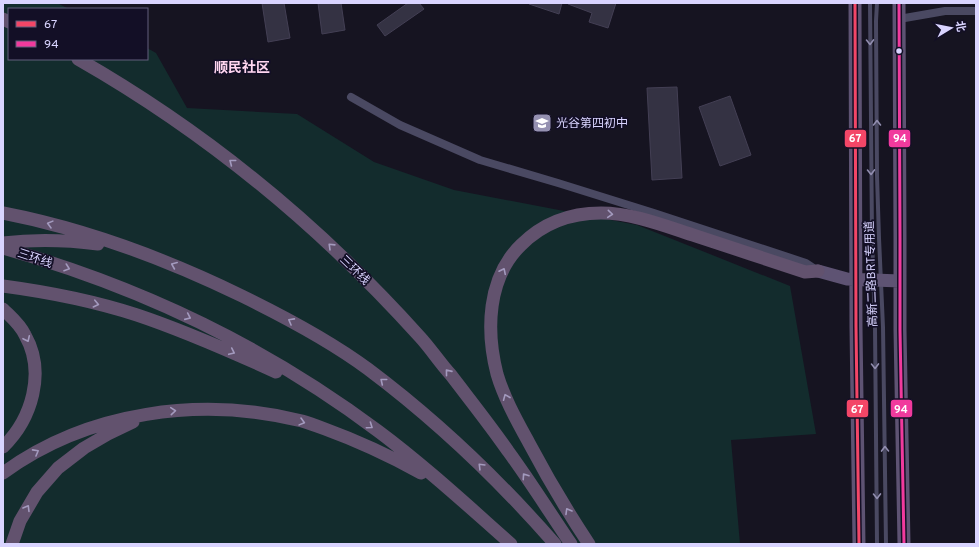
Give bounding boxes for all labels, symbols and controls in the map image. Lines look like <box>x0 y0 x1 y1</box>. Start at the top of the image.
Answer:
legend <box>8 8 148 60</box>
north arrow <box>931 8 971 48</box>
text: 67 <box>44 17 57 33</box>
text: 北 <box>952 20 968 33</box>
text: 94 <box>44 37 59 53</box>
one-way arrow <box>865 39 874 45</box>
unlabelled marker <box>894 46 904 56</box>
district label: 顺民社区 <box>214 59 270 77</box>
school or university icon: 光谷第四初中 <box>531 112 553 134</box>
place label: 光谷第四初中 <box>556 116 628 132</box>
one-way arrow <box>873 120 881 126</box>
line badge: 67 <box>844 129 867 148</box>
line badge: 94 <box>888 129 911 148</box>
text: 67 <box>849 132 861 146</box>
text: 94 <box>893 132 907 146</box>
one-way arrow <box>229 160 236 167</box>
one-way arrow <box>867 169 875 175</box>
one-way arrow <box>607 209 613 218</box>
one-way arrow <box>47 220 54 229</box>
street label: 高新二路BRT专用道 <box>862 220 882 327</box>
one-way arrow <box>328 243 336 251</box>
street label: 三环线 <box>15 246 54 272</box>
street label: 三环线 <box>336 252 373 289</box>
one-way arrow <box>170 262 177 270</box>
one-way arrow <box>63 264 70 272</box>
one-way arrow <box>498 268 506 275</box>
one-way arrow <box>93 299 99 307</box>
one-way arrow <box>184 312 191 320</box>
one-way arrow <box>288 319 295 326</box>
one-way arrow <box>22 335 30 343</box>
one-way arrow <box>227 347 235 355</box>
one-way arrow <box>871 363 879 369</box>
one-way arrow <box>445 369 452 377</box>
one-way arrow <box>380 379 387 386</box>
one-way arrow <box>503 393 511 401</box>
line badge: 67 <box>846 399 869 418</box>
line badge: 94 <box>890 399 913 418</box>
text: 67 <box>851 403 863 417</box>
text: 94 <box>894 403 908 417</box>
one-way arrow <box>170 407 176 416</box>
one-way arrow <box>298 417 305 425</box>
one-way arrow <box>366 421 373 428</box>
one-way arrow <box>881 446 889 452</box>
one-way arrow <box>32 450 39 457</box>
one-way arrow <box>478 463 486 471</box>
one-way arrow <box>523 473 530 480</box>
one-way arrow <box>873 493 881 499</box>
one-way arrow <box>23 505 30 512</box>
one-way arrow <box>565 508 572 515</box>

